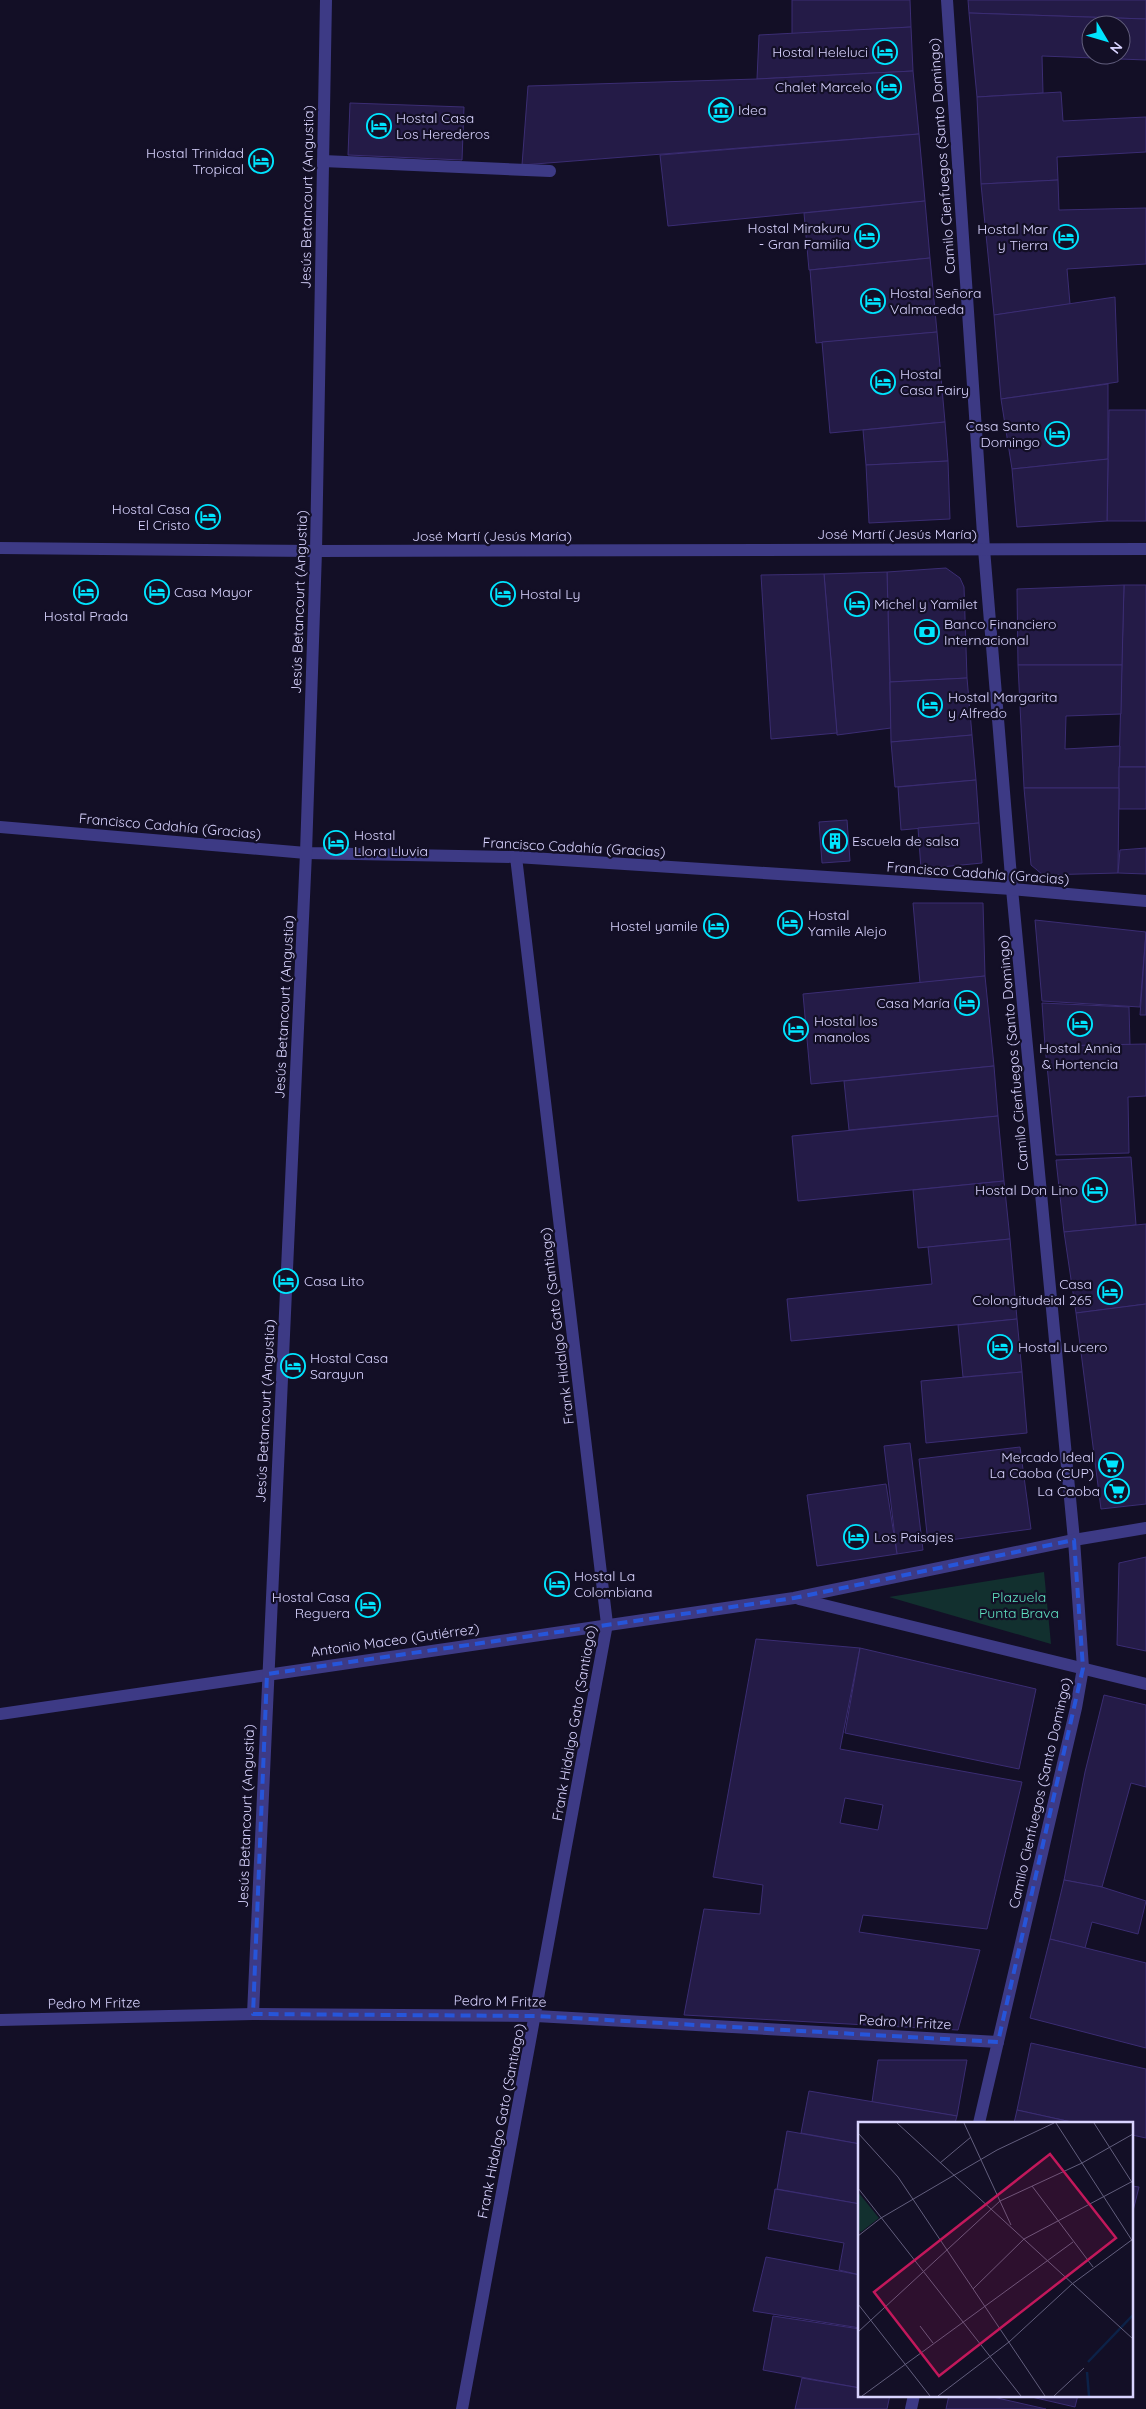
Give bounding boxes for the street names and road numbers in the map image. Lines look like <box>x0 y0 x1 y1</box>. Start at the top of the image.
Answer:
street label: Camilo Cienfuegos (Santo Domingo) <box>925 38 959 274</box>
street label: Jesús Betancourt (Angustia) <box>296 105 318 289</box>
street label: Jesús Betancourt (Angustia) <box>287 510 311 694</box>
street label: José Martí (Jesús María) <box>817 525 977 543</box>
street label: José Martí (Jesús María) <box>412 527 572 545</box>
street label: Francisco Cadahía (Gracias) <box>78 809 262 843</box>
street label: Francisco Cadahía (Gracias) <box>482 833 666 861</box>
street label: Francisco Cadahía (Gracias) <box>886 858 1070 888</box>
street label: Jesús Betancourt (Angustia) <box>270 915 298 1099</box>
street label: Camilo Cienfuegos (Santo Domingo) <box>994 935 1032 1171</box>
street label: Frank Hidalgo Gato (Santiago) <box>536 1227 578 1425</box>
street label: Jesús Betancourt (Angustia) <box>251 1319 279 1503</box>
street label: Antonio Maceo (Gutiérrez) <box>310 1619 480 1661</box>
street label: Frank Hidalgo Gato (Santiago) <box>548 1624 600 1822</box>
street label: Camilo Cienfuegos (Santo Domingo) <box>1005 1676 1075 1910</box>
street label: Jesús Betancourt (Angustia) <box>234 1724 258 1908</box>
street label: Pedro M Fritze <box>453 1991 547 2011</box>
street label: Pedro M Fritze <box>47 1993 141 2013</box>
street label: Pedro M Fritze <box>858 2011 952 2033</box>
street label: Frank Hidalgo Gato (Santiago) <box>473 2022 529 2220</box>

